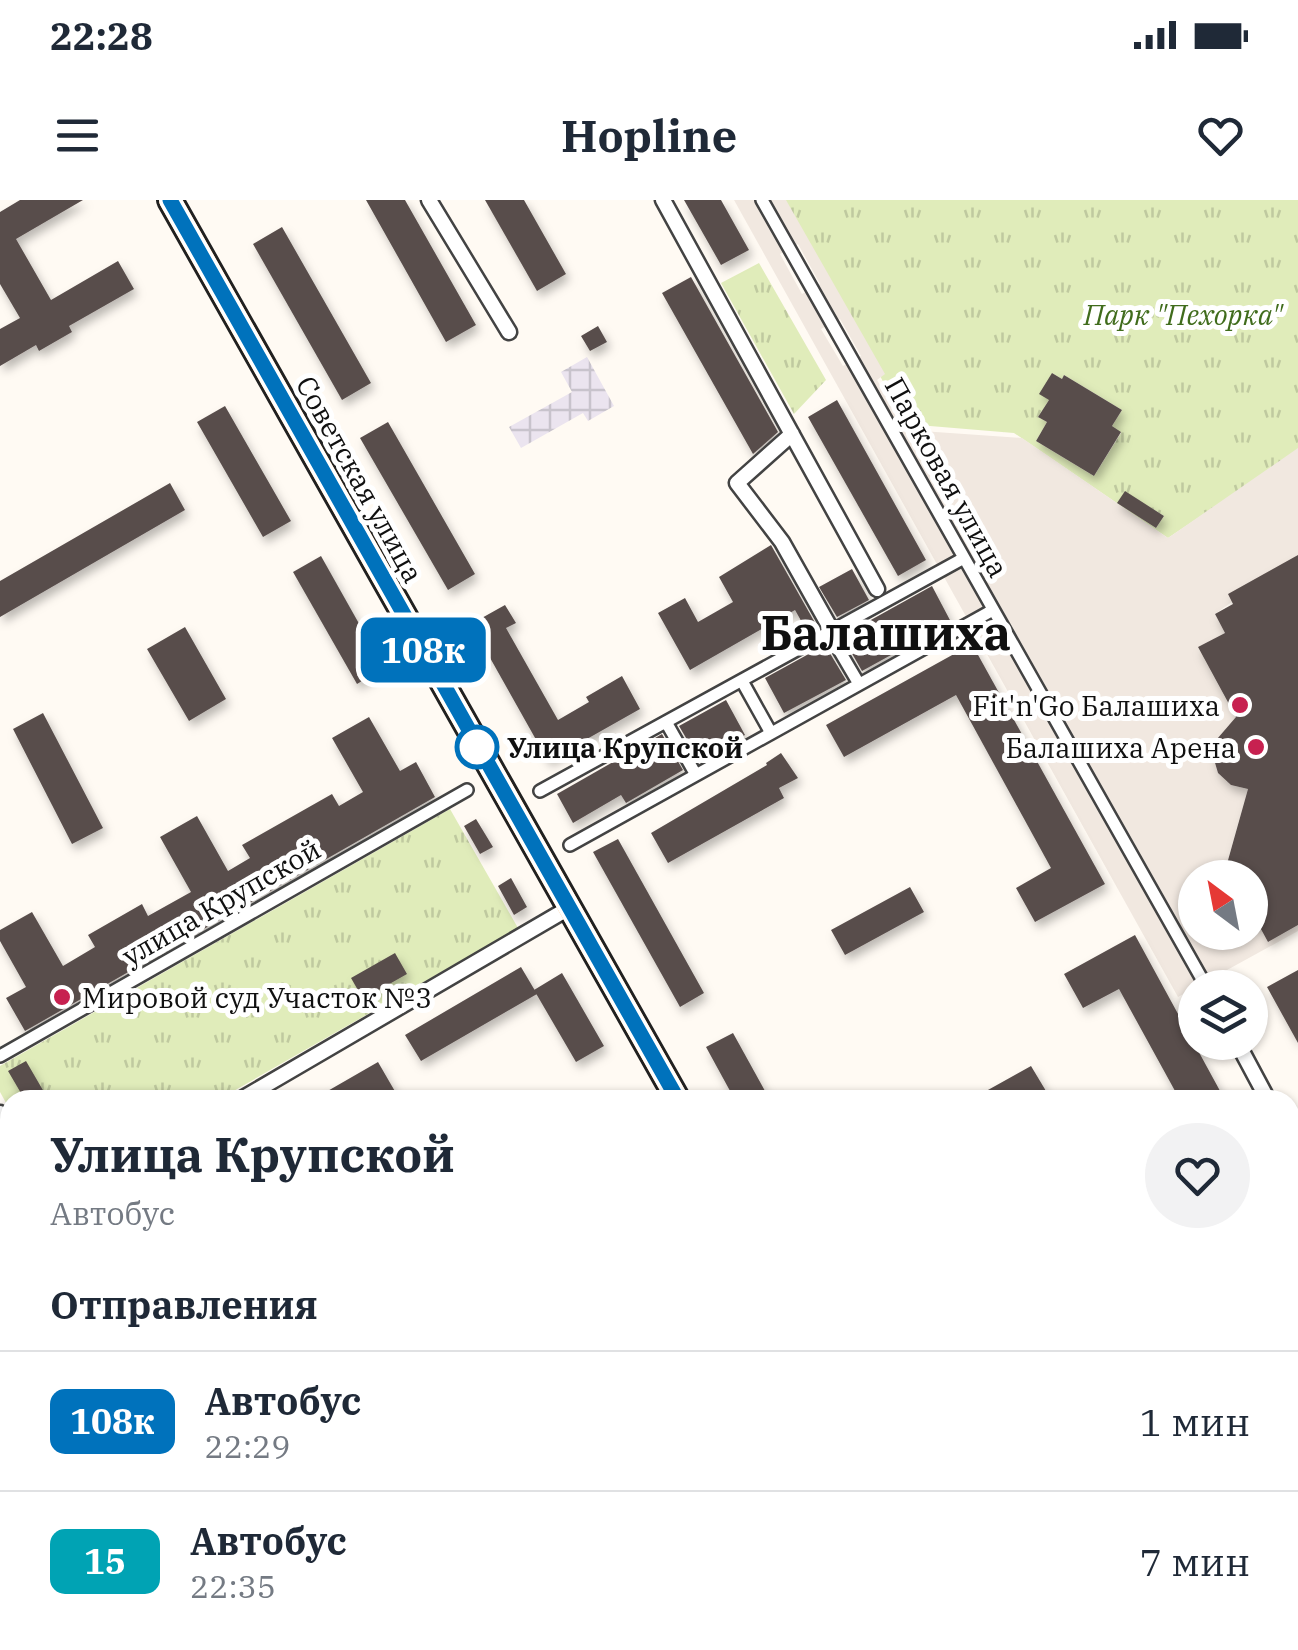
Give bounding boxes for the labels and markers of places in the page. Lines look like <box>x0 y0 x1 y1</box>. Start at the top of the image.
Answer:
place label: Fit'n'Go Балашиха <box>972 687 1220 724</box>
marker: Fit'n'Go Балашиха <box>1229 694 1251 716</box>
marker: Улица Крупской <box>456 726 498 768</box>
place label: Улица Крупской <box>507 729 743 766</box>
place label: Балашиха Арена <box>1005 729 1236 766</box>
marker: Балашиха Арена <box>1245 736 1267 758</box>
place label: Мировой суд Участок №3 <box>82 979 432 1016</box>
marker: Мировой суд Участок №3 <box>51 986 73 1008</box>

